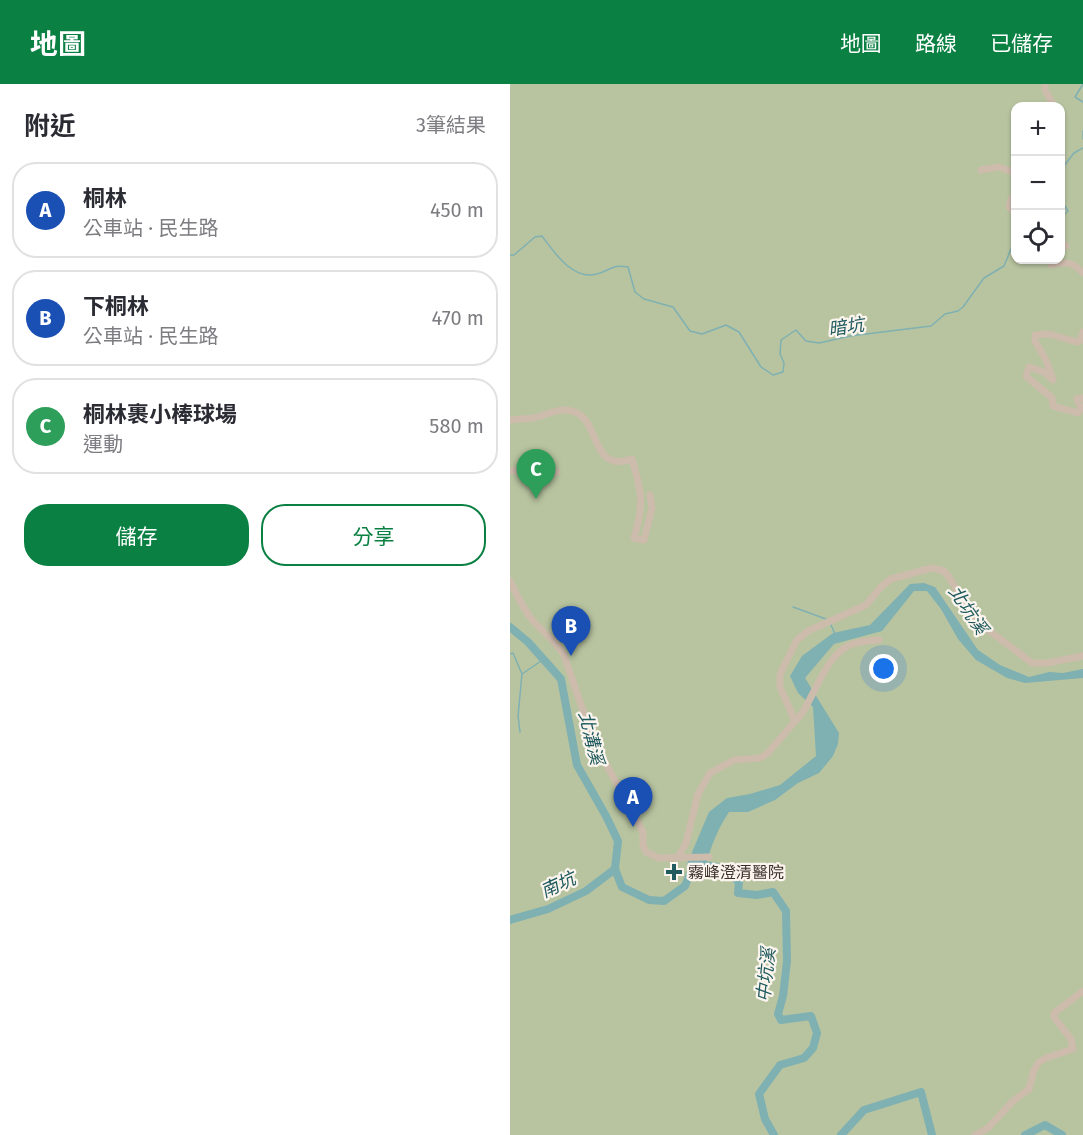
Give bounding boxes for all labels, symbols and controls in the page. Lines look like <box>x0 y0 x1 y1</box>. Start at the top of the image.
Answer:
text: 地圖 <box>30 28 86 61</box>
text: 地圖 <box>840 31 882 57</box>
text: 路線 <box>915 31 957 57</box>
text: 已儲存 <box>990 31 1053 57</box>
map controls <box>1011 102 1065 264</box>
button: + <box>1011 102 1065 156</box>
text: 附近 <box>24 111 76 142</box>
text: 3筆結果 <box>416 113 486 137</box>
button: − <box>1011 156 1065 210</box>
text: 桐林 <box>83 185 127 212</box>
text: A <box>40 198 51 222</box>
text: 450 m <box>430 198 484 222</box>
button: locate <box>1011 210 1065 264</box>
text: 公車站 · 民生路 <box>83 216 218 240</box>
text: 下桐林 <box>83 293 149 320</box>
text: B <box>39 306 52 330</box>
text: 470 m <box>432 306 484 330</box>
water label: 暗坑 <box>827 313 868 341</box>
text: 公車站 · 民生路 <box>83 324 218 348</box>
text: 桐林裹小棒球場 <box>83 401 237 428</box>
text: C <box>40 414 51 438</box>
text: 580 m <box>429 414 484 438</box>
text: 運動 <box>83 432 123 456</box>
pin: C <box>516 450 556 499</box>
button: 儲存 <box>24 504 249 566</box>
button: 分享 <box>261 504 486 566</box>
water label: 北坑溪 <box>944 581 994 641</box>
pin: B <box>552 606 590 656</box>
your location <box>869 654 898 683</box>
water label: 北溝溪 <box>574 709 609 770</box>
pin: A <box>614 778 652 827</box>
marker: 霧峰澄清醫院 <box>665 863 683 881</box>
place label: 霧峰澄清醫院 <box>688 863 784 882</box>
water label: 南坑 <box>537 866 582 903</box>
water label: 中坑溪 <box>752 944 780 1003</box>

